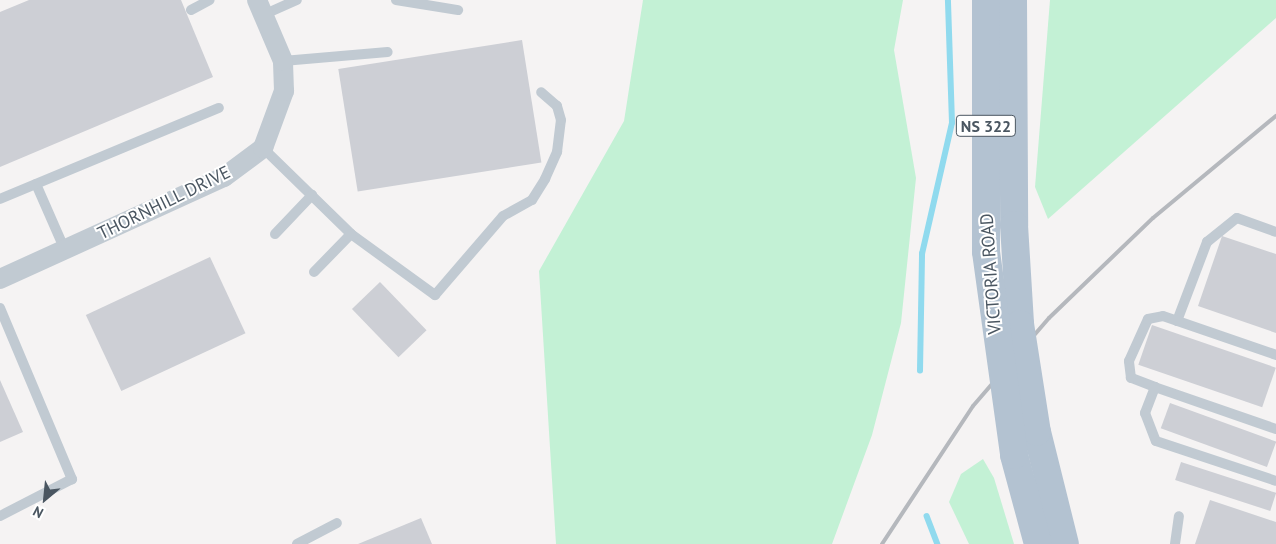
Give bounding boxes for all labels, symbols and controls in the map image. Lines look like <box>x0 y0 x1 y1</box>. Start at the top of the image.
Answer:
road number: NS 322 <box>955 112 1017 140</box>
street label: THORNHILL DRIVE <box>94 161 234 245</box>
street label: VICTORIA ROAD <box>976 212 1006 336</box>
north arrow <box>20 474 70 524</box>
text: N <box>30 502 46 522</box>

